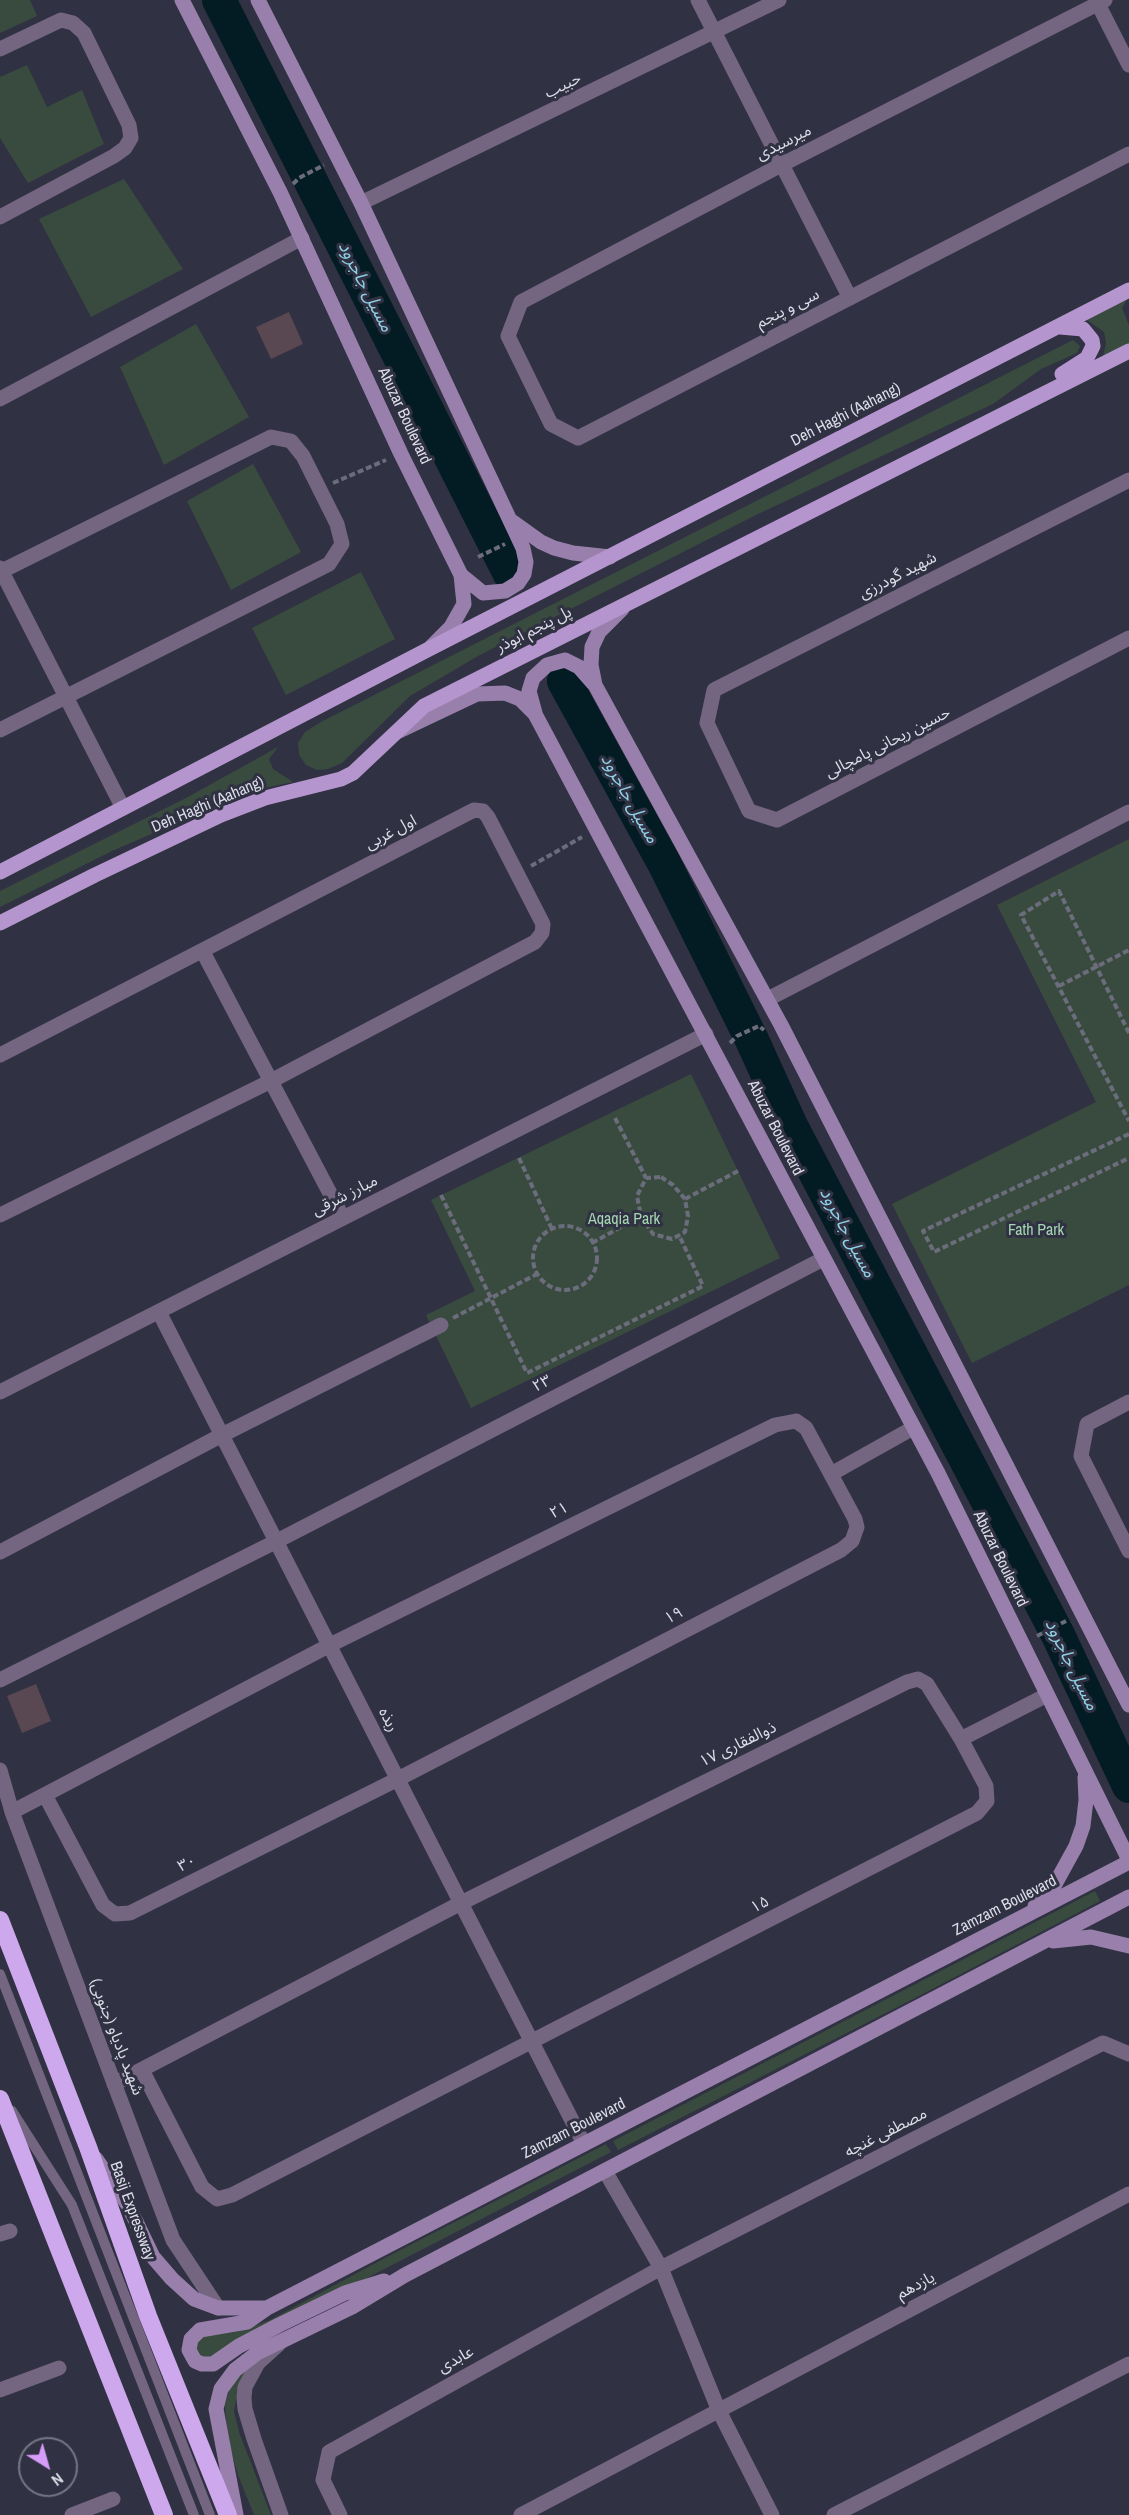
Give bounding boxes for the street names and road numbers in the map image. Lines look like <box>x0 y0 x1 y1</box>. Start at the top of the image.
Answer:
street label: حبیب <box>542 69 584 103</box>
street label: میرسیدی <box>753 121 815 165</box>
street label: سی و پنجم <box>753 285 823 333</box>
street label: Abuzar Boulevard <box>373 365 435 467</box>
street label: Deh Haghi (Aahang) <box>788 379 904 451</box>
street label: شهید گودرزی <box>856 548 940 604</box>
street label: پل پنجم ابوذر <box>493 603 575 657</box>
street label: حسین ریحانی پامچالی <box>822 703 954 783</box>
street label: Deh Haghi (Aahang) <box>149 773 267 837</box>
street label: اول غربی <box>362 811 420 855</box>
street label: Abuzar Boulevard <box>743 1077 807 1179</box>
street label: مبارز شرقی <box>309 1171 381 1221</box>
street label: ۲۳ <box>529 1371 555 1397</box>
street label: ۲۱ <box>547 1498 571 1524</box>
street label: Abuzar Boulevard <box>969 1508 1031 1610</box>
street label: ۱۹ <box>661 1603 687 1629</box>
street label: ربذه <box>374 1705 402 1735</box>
street label: ذوالفقاری ۱۷ <box>696 1718 780 1772</box>
street label: ۳۰ <box>175 1851 199 1877</box>
street label: Zamzam Boulevard <box>950 1872 1060 1940</box>
street label: ۱۵ <box>747 1892 773 1918</box>
street label: شهید پادیاو (جنوبی) <box>85 1976 147 2098</box>
street label: Zamzam Boulevard <box>519 2095 629 2163</box>
street label: مصطفی غنچه <box>842 2104 930 2162</box>
street label: Basij Expressway <box>105 2159 159 2263</box>
street label: یازدهم <box>894 2268 938 2304</box>
street label: عابدی <box>435 2342 477 2378</box>

